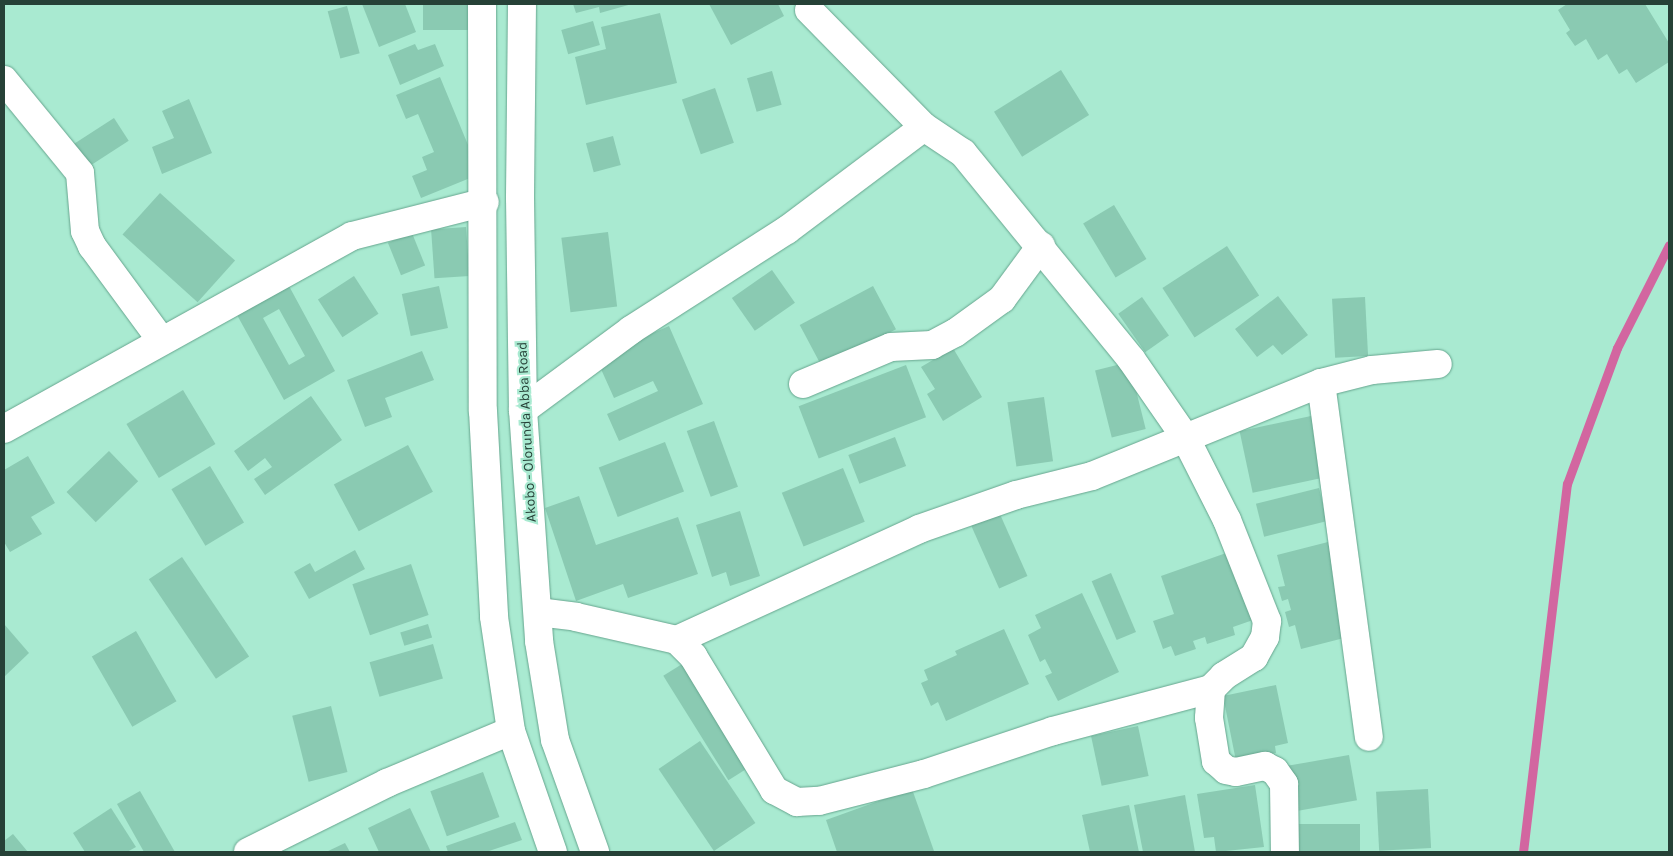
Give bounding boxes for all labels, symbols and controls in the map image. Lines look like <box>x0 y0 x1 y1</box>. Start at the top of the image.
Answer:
street label: Akobo - Olorunda Abba Road <box>514 341 540 523</box>

